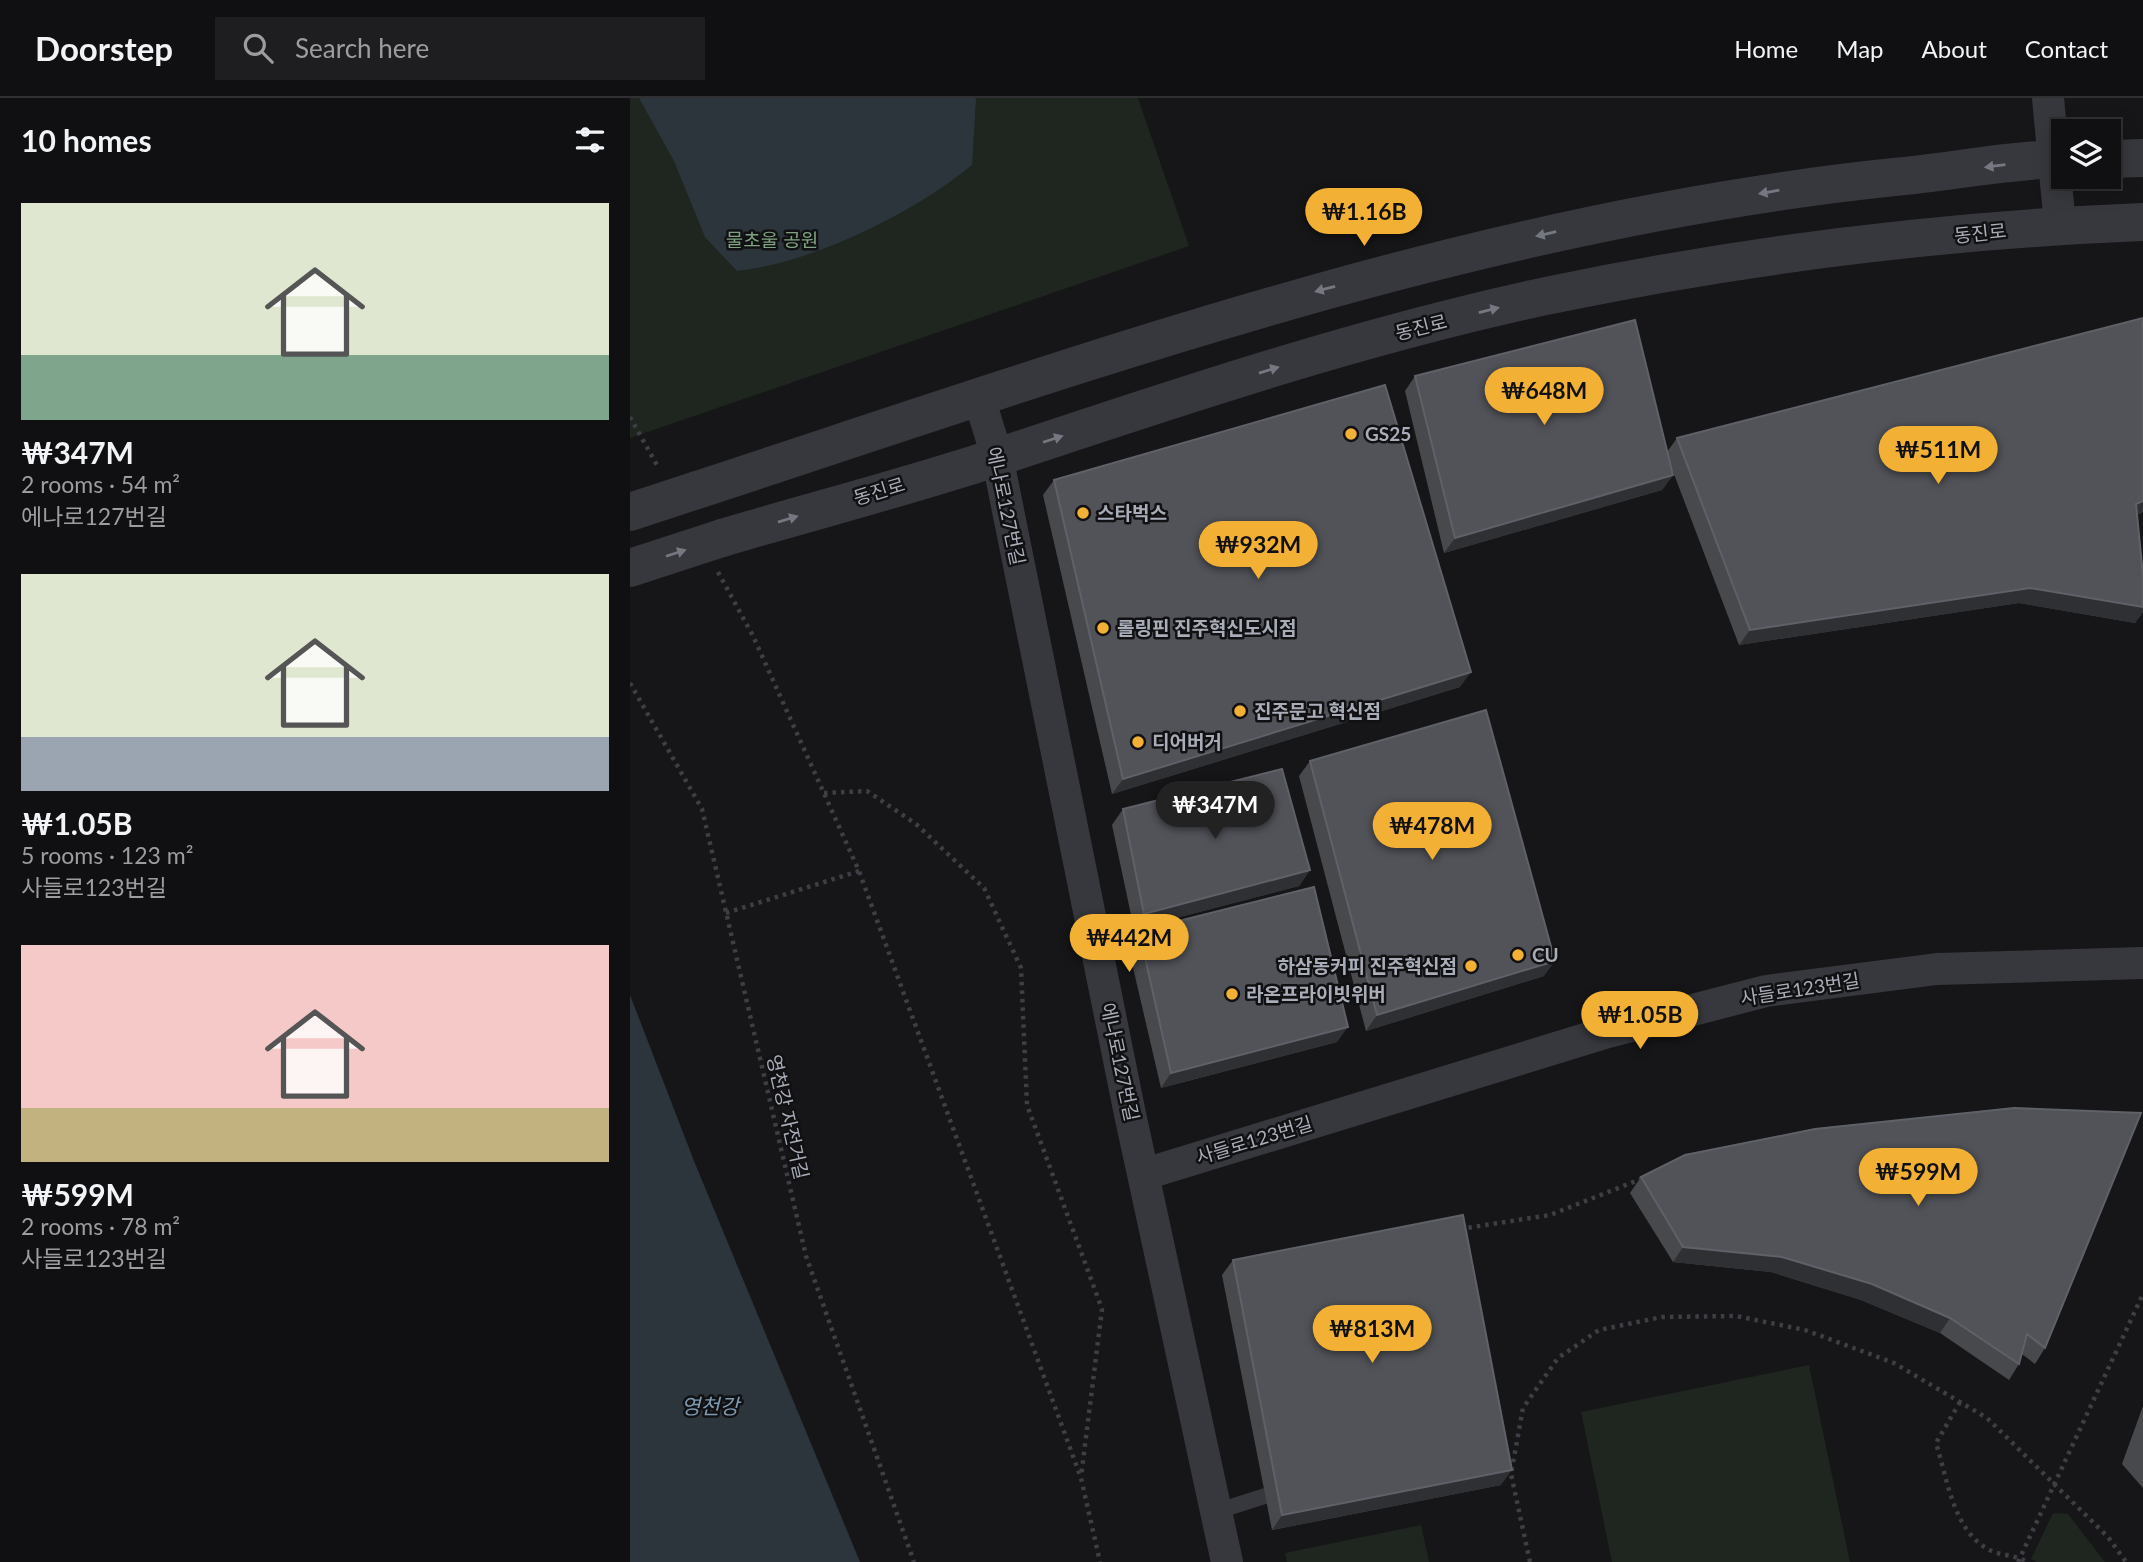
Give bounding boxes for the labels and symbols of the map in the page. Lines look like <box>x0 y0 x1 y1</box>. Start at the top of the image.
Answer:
one-way arrow <box>1984 161 2006 172</box>
one-way arrow <box>1758 187 1780 198</box>
pin: ₩1.16B <box>1307 188 1421 248</box>
street label: 동진로 <box>1953 218 2007 247</box>
park label: 물초울 공원 <box>726 228 818 251</box>
one-way arrow <box>1535 229 1557 240</box>
one-way arrow <box>1314 285 1335 295</box>
one-way arrow <box>1478 304 1500 315</box>
street label: 동진로 <box>1393 309 1449 344</box>
one-way arrow <box>1259 365 1280 375</box>
pin: ₩648M <box>1495 368 1593 427</box>
place label: GS25 <box>1365 422 1411 445</box>
marker: GS25 <box>1343 426 1359 442</box>
pin: ₩511M <box>1889 426 1987 486</box>
one-way arrow <box>1042 433 1063 444</box>
street label: 에나로127번길 <box>983 445 1030 567</box>
street label: 동진로 <box>850 472 907 509</box>
place label: 스타벅스 <box>1097 501 1167 524</box>
marker: 스타벅스 <box>1075 505 1091 521</box>
one-way arrow <box>778 513 799 523</box>
pin: ₩932M <box>1209 522 1307 581</box>
one-way arrow <box>666 547 687 558</box>
place label: 롤링핀 진주혁신도시점 <box>1117 616 1296 639</box>
marker: 롤링핀 진주혁신도시점 <box>1095 620 1111 636</box>
place label: 진주문고 혁신점 <box>1254 699 1381 722</box>
marker: 진주문고 혁신점 <box>1232 703 1248 719</box>
place label: 디어버거 <box>1152 730 1222 753</box>
marker: 디어버거 <box>1130 734 1146 750</box>
pin: ₩347M <box>1166 782 1264 841</box>
pin: ₩478M <box>1383 802 1481 862</box>
pin: ₩442M <box>1080 914 1178 974</box>
place label: CU <box>1532 943 1559 966</box>
marker: CU <box>1510 947 1526 963</box>
place label: 하삼동커피 진주혁신점 <box>1278 954 1457 977</box>
marker: 하삼동커피 진주혁신점 <box>1463 958 1479 974</box>
street label: 사들로123번길 <box>1739 968 1861 1009</box>
place label: 라온프라이빗위버 <box>1246 982 1386 1005</box>
marker: 라온프라이빗위버 <box>1224 986 1240 1002</box>
pin: ₩1.05B <box>1583 992 1697 1051</box>
street label: 에나로127번길 <box>1097 1001 1144 1123</box>
street label: 영천강 자전거길 <box>763 1052 814 1181</box>
street label: 사들로123번길 <box>1193 1111 1315 1168</box>
pin: ₩599M <box>1869 1148 1967 1208</box>
pin: ₩813M <box>1323 1306 1421 1365</box>
water label: 영천강 <box>681 1393 742 1418</box>

